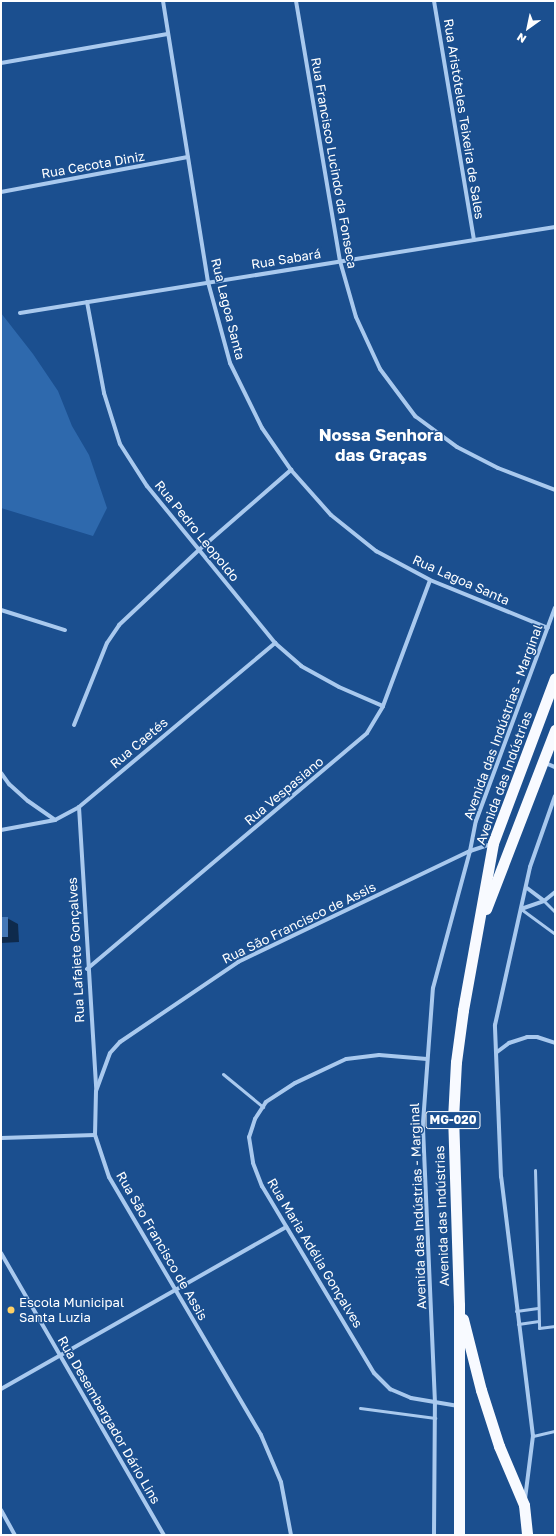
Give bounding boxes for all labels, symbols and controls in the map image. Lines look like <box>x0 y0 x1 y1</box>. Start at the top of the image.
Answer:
north arrow <box>508 8 548 48</box>
street label: Rua Aristóteles Teixeira de Sales <box>440 18 488 220</box>
text: N <box>514 31 528 46</box>
street label: Rua Francisco Lucindo da Fonseca <box>308 56 360 270</box>
street label: Rua Cecota Diniz <box>40 148 146 182</box>
street label: Rua Sabará <box>250 246 322 272</box>
street label: Rua Lagoa Santa <box>208 256 248 362</box>
district label: Nossa Senhora das Graças <box>319 425 443 465</box>
street label: Rua Pedro Leopoldo <box>152 477 242 585</box>
street label: Rua Lagoa Santa <box>410 552 512 608</box>
street label: Avenida das Indústrias - Marginal <box>460 622 546 822</box>
street label: Avenida das Indústrias <box>473 709 535 847</box>
street label: Rua Caetés <box>107 714 171 772</box>
street label: Rua Vespasiano <box>241 753 327 829</box>
street label: Rua Lafaiete Gonçalves <box>64 877 88 1023</box>
street label: Rua São Francisco de Assis <box>220 879 378 967</box>
street label: Avenida das Indústrias - Marginal <box>407 1102 429 1310</box>
road number: MG-020 <box>425 1110 481 1130</box>
street label: Avenida das Indústrias <box>432 1145 452 1287</box>
street label: Rua São Francisco de Assis <box>113 1169 211 1323</box>
street label: Rua Maria Adélia Gonçalves <box>264 1175 366 1331</box>
place label: Escola Municipal Santa Luzia <box>19 1295 124 1326</box>
marker: Escola Municipal Santa Luzia <box>6 1305 16 1315</box>
street label: Rua Desembargador Dário Lins <box>54 1333 164 1507</box>

